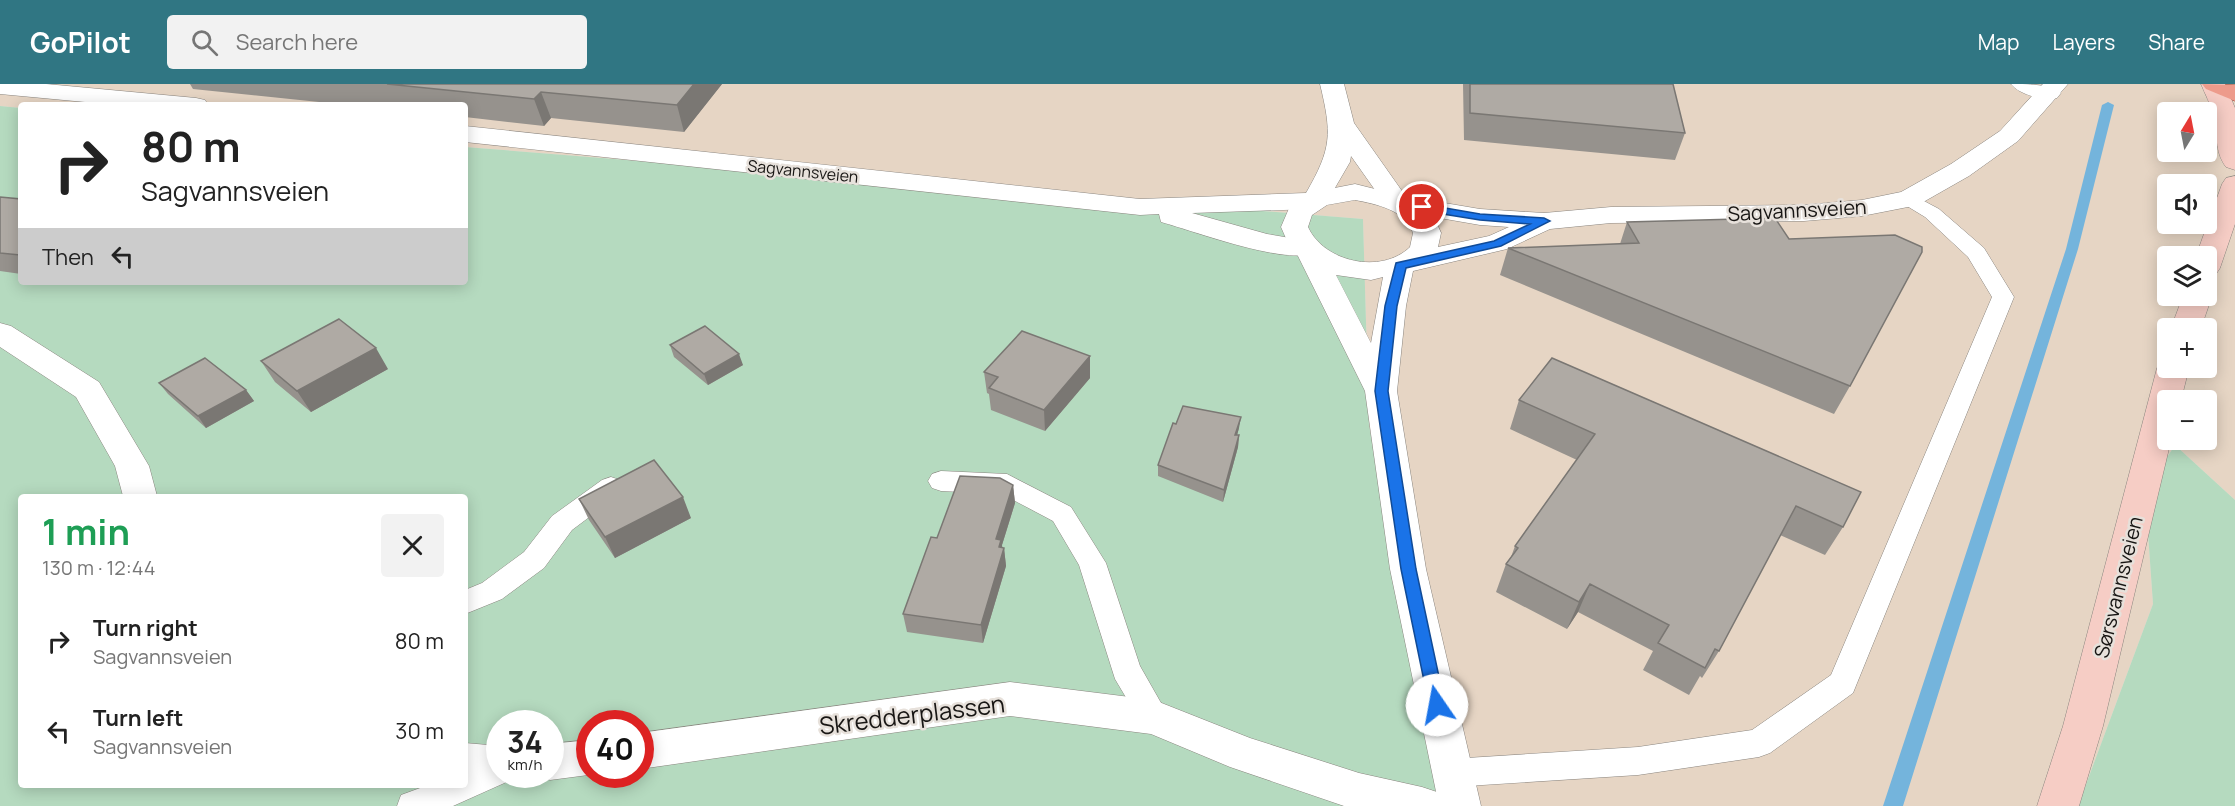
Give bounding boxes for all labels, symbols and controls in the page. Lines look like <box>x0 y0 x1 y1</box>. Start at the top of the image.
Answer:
search box <box>167 15 587 69</box>
text: GoPilot <box>30 23 131 61</box>
icon: search <box>188 26 221 59</box>
text: Search here <box>236 27 358 57</box>
text: Map <box>1978 28 2019 56</box>
text: Layers <box>2052 28 2115 56</box>
text: Share <box>2148 28 2205 56</box>
north arrow <box>2157 102 2217 162</box>
map controls <box>2157 102 2217 450</box>
text: 80 m <box>141 117 241 175</box>
icon: right <box>42 126 120 204</box>
street label: Sagvannsveien <box>746 154 860 188</box>
text: Sagvannsveien <box>141 172 329 209</box>
button: sound <box>2157 174 2217 234</box>
pin <box>1396 181 1447 232</box>
icon: arrive <box>1405 190 1438 223</box>
street label: Sagvannsveien <box>1727 193 1867 227</box>
icon: left <box>106 240 139 273</box>
text: Then <box>42 242 94 272</box>
button: layers <box>2157 246 2217 306</box>
button: + <box>2157 318 2217 378</box>
button: − <box>2157 390 2217 450</box>
text: 1 min <box>42 507 130 556</box>
street label: Sørsvannsveien <box>2087 513 2149 661</box>
button: close <box>381 514 444 577</box>
text: 130 m · 12:44 <box>42 554 156 581</box>
text: Turn right <box>93 613 198 643</box>
icon: right <box>42 625 75 658</box>
text: 80 m <box>395 626 444 656</box>
text: Sagvannsveien <box>93 643 232 670</box>
position arrow <box>1405 673 1469 737</box>
street label: Skredderplassen <box>817 686 1007 742</box>
text: Turn left <box>93 703 183 733</box>
speed limit sign: 40 <box>576 710 654 788</box>
icon: left <box>42 715 75 748</box>
text: 30 m <box>395 716 444 746</box>
text: 34 <box>507 721 543 762</box>
text: Sagvannsveien <box>93 733 232 760</box>
text: km/h <box>508 754 542 775</box>

